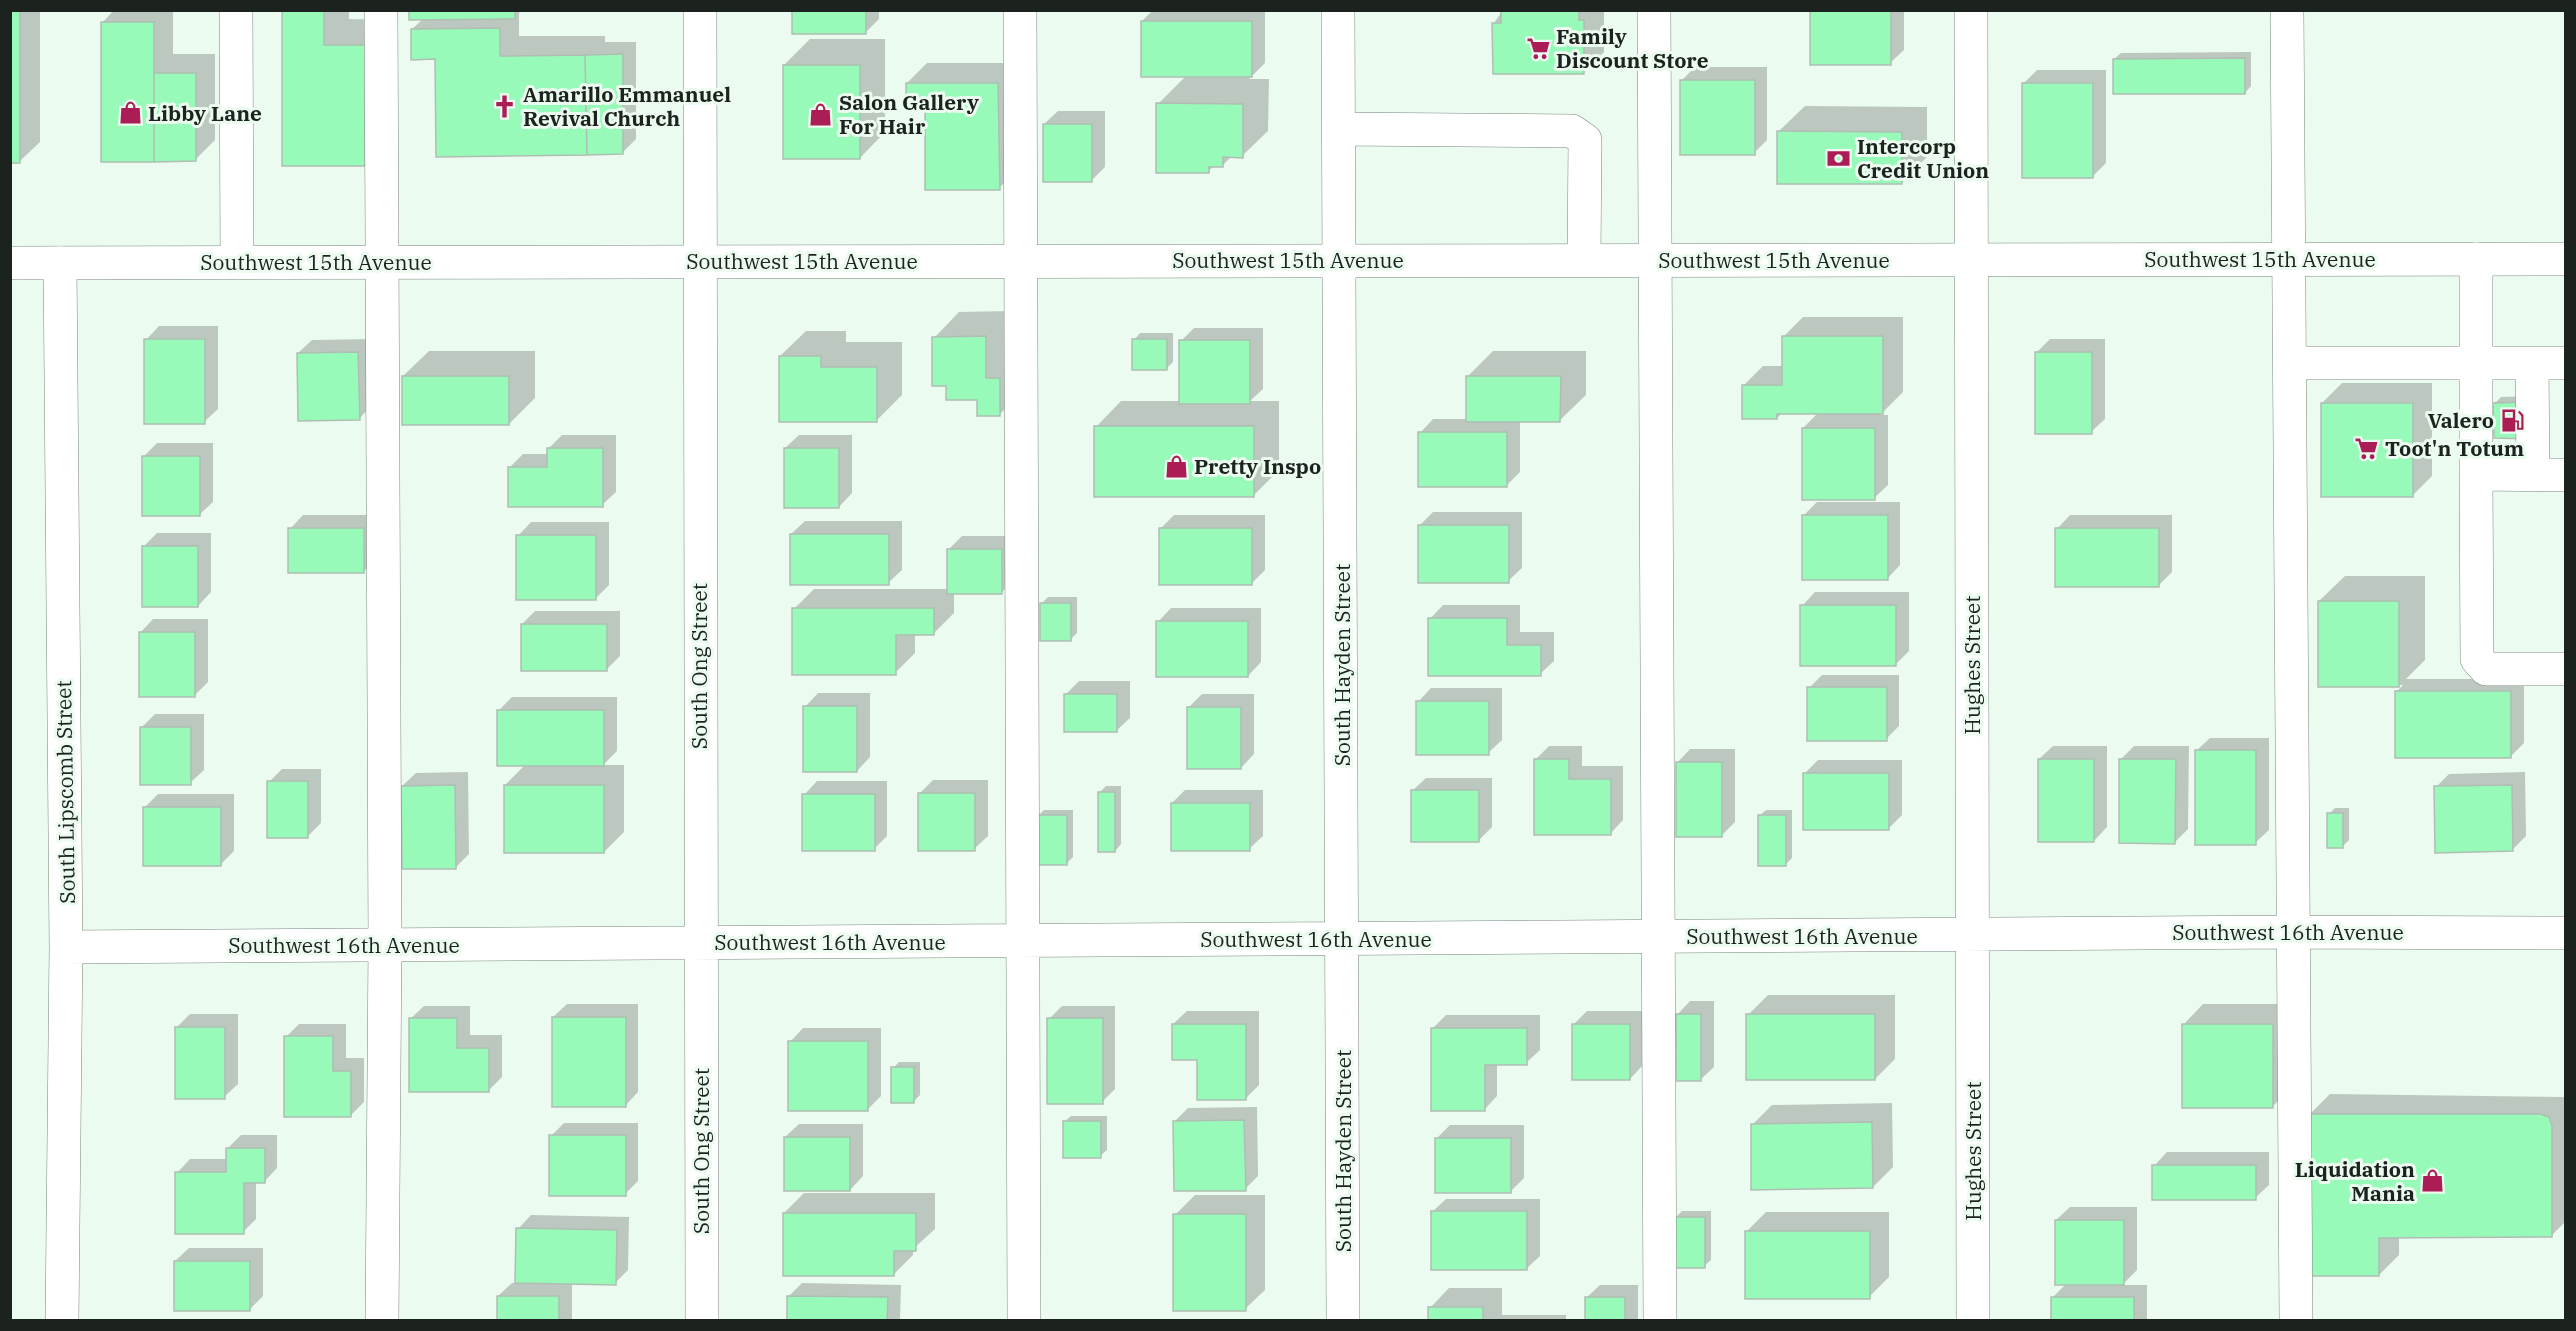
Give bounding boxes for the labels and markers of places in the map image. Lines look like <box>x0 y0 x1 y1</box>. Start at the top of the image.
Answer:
place label: Family Discount Store <box>1556 22 1709 74</box>
supermarket icon: Family Discount Store <box>1525 35 1551 61</box>
place label: Amarillo Emmanuel Revival Church <box>523 80 731 132</box>
place label: Salon Gallery For Hair <box>839 88 979 140</box>
church icon: Amarillo Emmanuel Revival Church <box>492 93 518 119</box>
place label: Libby Lane <box>148 99 262 127</box>
shop icon: Libby Lane <box>117 100 143 126</box>
shop icon: Salon Gallery For Hair <box>808 101 834 127</box>
place label: Intercorp Credit Union <box>1857 132 1989 184</box>
bank icon: Intercorp Credit Union <box>1826 145 1852 171</box>
place label: Valero <box>2428 406 2494 434</box>
fuel station icon: Valero <box>2499 407 2525 433</box>
place label: Toot'n Totum <box>2385 434 2524 462</box>
supermarket icon: Toot'n Totum <box>2354 435 2380 461</box>
place label: Pretty Inspo <box>1194 452 1321 480</box>
shop icon: Pretty Inspo <box>1163 453 1189 479</box>
place label: Liquidation Mania <box>2295 1155 2415 1207</box>
shop icon: Liquidation Mania <box>2420 1168 2446 1194</box>

